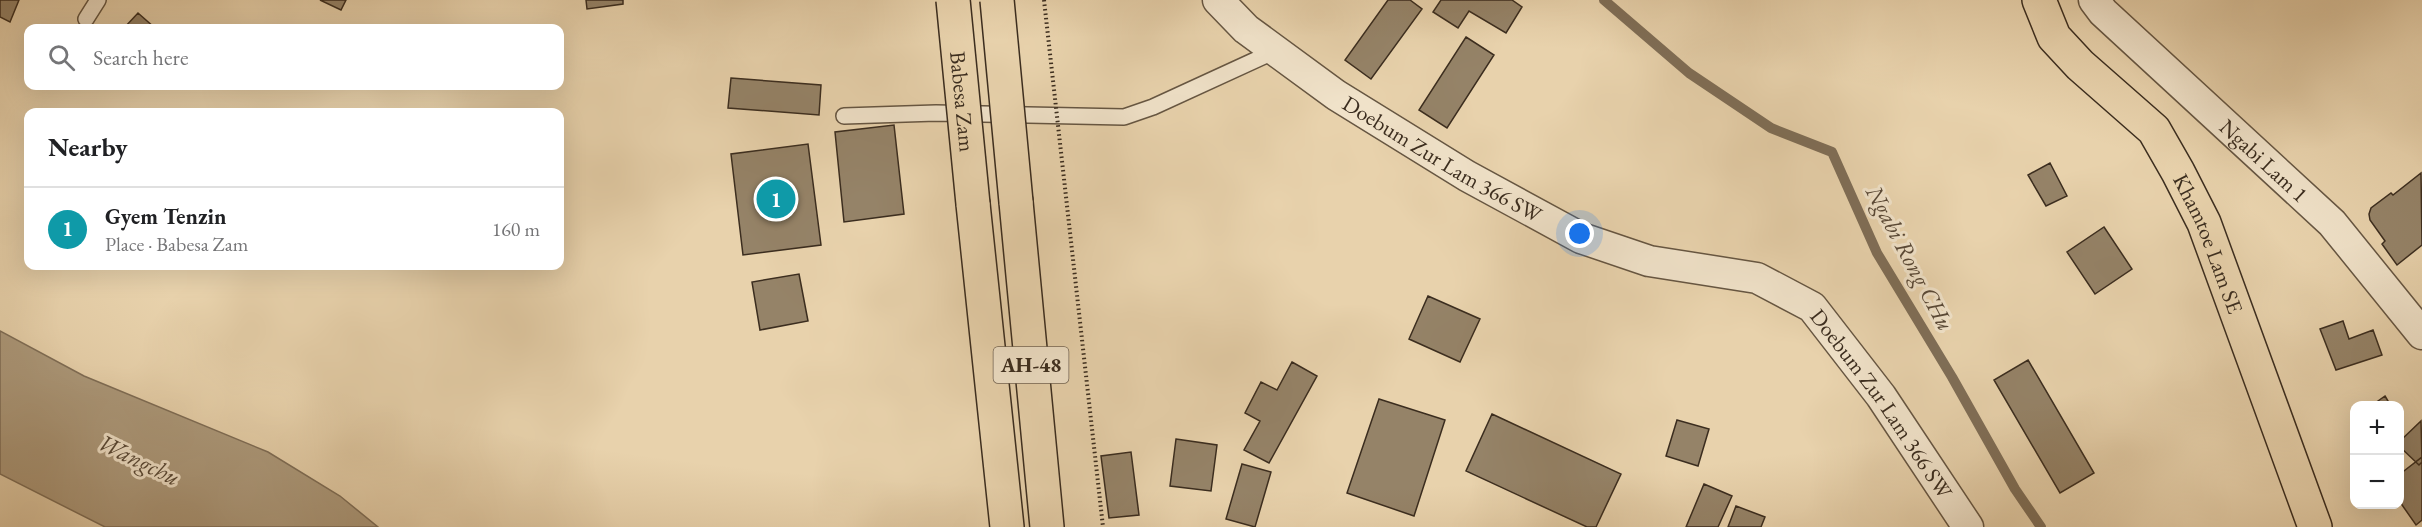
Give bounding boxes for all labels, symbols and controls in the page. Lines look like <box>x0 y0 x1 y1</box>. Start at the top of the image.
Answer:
search box <box>24 24 564 90</box>
icon: search <box>45 41 78 74</box>
text: Search here <box>93 43 188 72</box>
street label: Babesa Zam <box>943 50 982 153</box>
street label: Doebum Zur Lam 366 SW <box>1337 89 1548 229</box>
street label: Ngabi Lam 1 <box>2213 113 2314 209</box>
text: Nearby <box>48 130 128 164</box>
street label: Khamtoe Lam SE <box>2166 169 2250 318</box>
pin: 1 <box>756 176 796 222</box>
water label: Ngabi Rong CHu <box>1859 179 1962 336</box>
text: Gyem Tenzin <box>105 202 227 231</box>
text: 1 <box>62 216 73 242</box>
text: 160 m <box>492 216 540 242</box>
your location <box>1565 219 1594 248</box>
text: Place · Babesa Zam <box>105 231 248 257</box>
street label: Doebum Zur Lam 366 SW <box>1804 303 1959 505</box>
road number: AH-48 <box>994 347 1068 383</box>
map controls <box>2350 401 2404 509</box>
button: + <box>2350 401 2404 455</box>
water label: Wangchu <box>93 427 185 493</box>
button: − <box>2350 455 2404 509</box>

